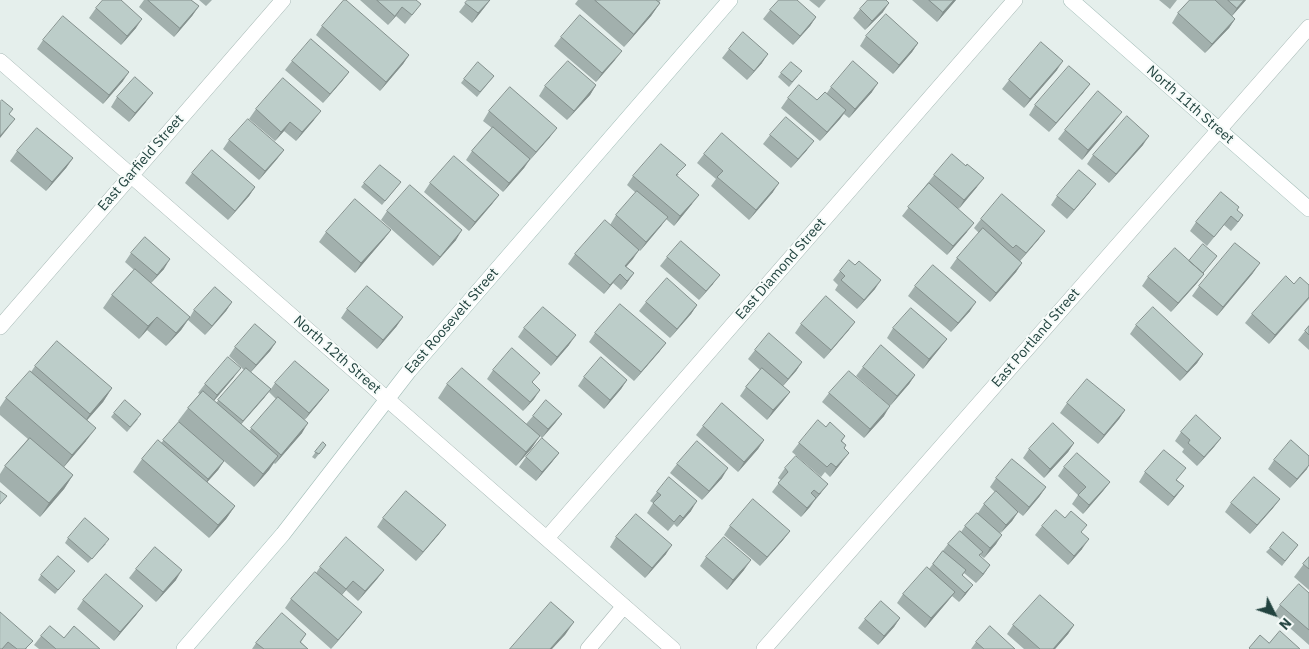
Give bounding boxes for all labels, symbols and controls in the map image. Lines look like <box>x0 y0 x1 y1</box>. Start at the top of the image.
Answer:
street label: North 11th Street <box>1143 62 1237 148</box>
street label: East Garfield Street <box>95 111 187 215</box>
street label: East Diamond Street <box>732 215 830 323</box>
street label: East Roosevelt Street <box>402 265 502 377</box>
street label: East Portland Street <box>988 285 1084 391</box>
street label: North 12th Street <box>290 312 384 398</box>
north arrow <box>1249 589 1299 639</box>
text: N <box>1275 614 1295 634</box>

